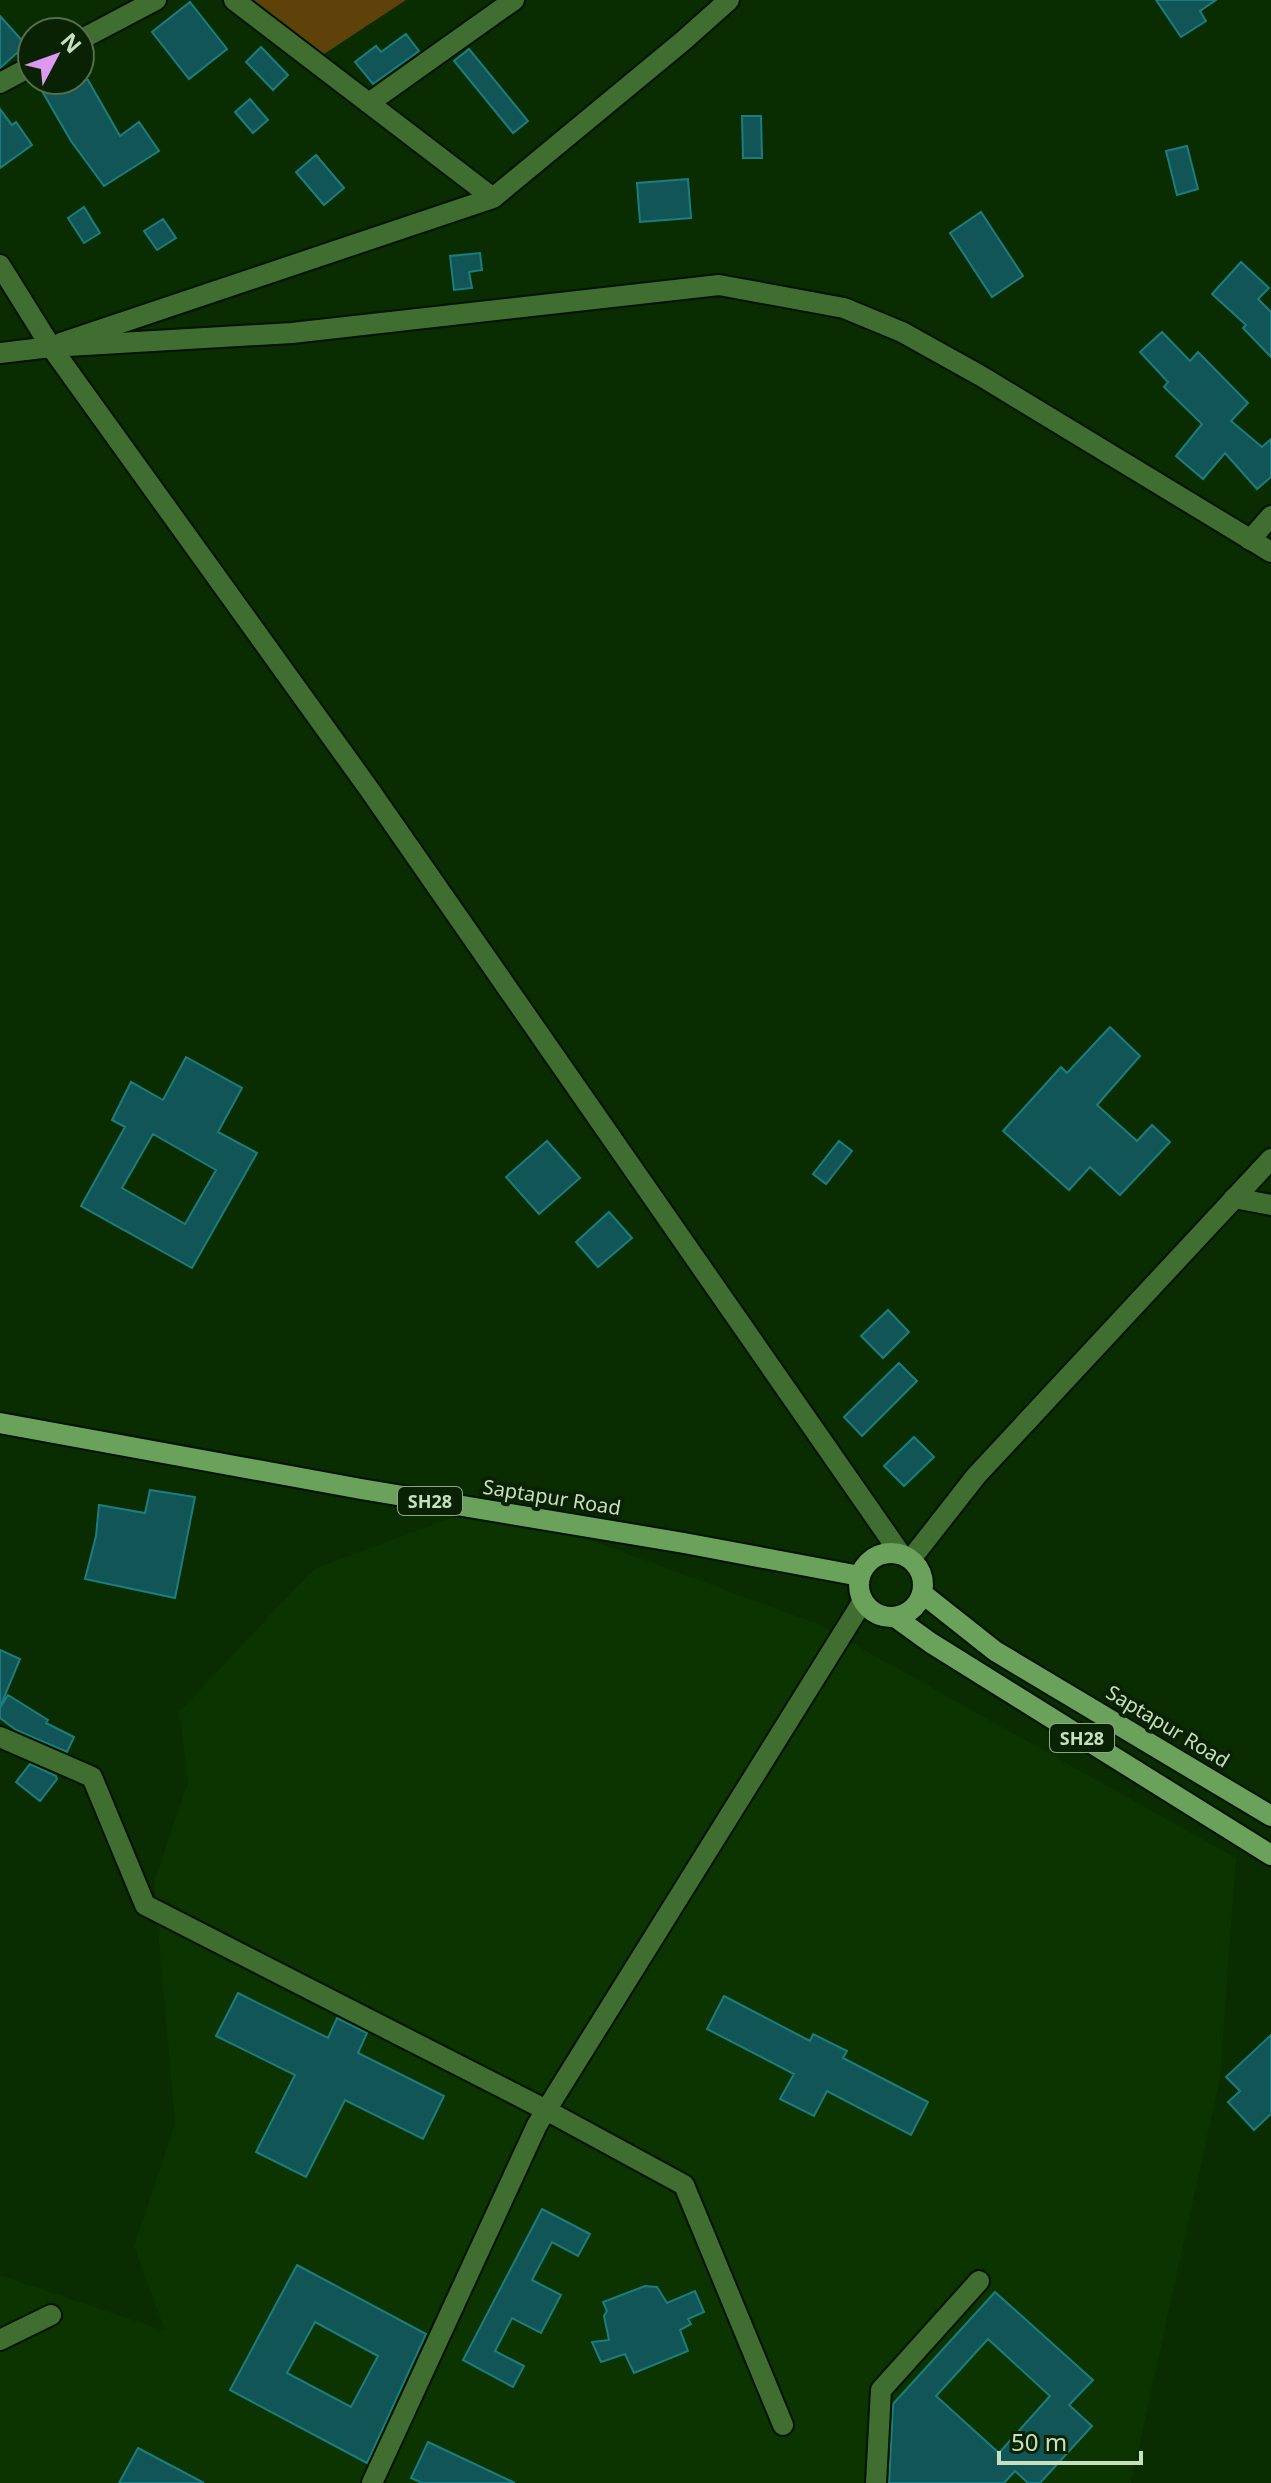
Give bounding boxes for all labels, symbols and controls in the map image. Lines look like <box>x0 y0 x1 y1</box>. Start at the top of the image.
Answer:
north arrow <box>16 16 96 96</box>
text: N <box>55 26 89 59</box>
street label: Saptapur Road <box>481 1473 623 1521</box>
road number: SH28 <box>398 1487 462 1515</box>
street label: Saptapur Road <box>1101 1679 1235 1773</box>
road number: SH28 <box>1050 1724 1114 1752</box>
scale bar <box>999 2415 1141 2465</box>
text: 50 m <box>1011 2425 1067 2458</box>

